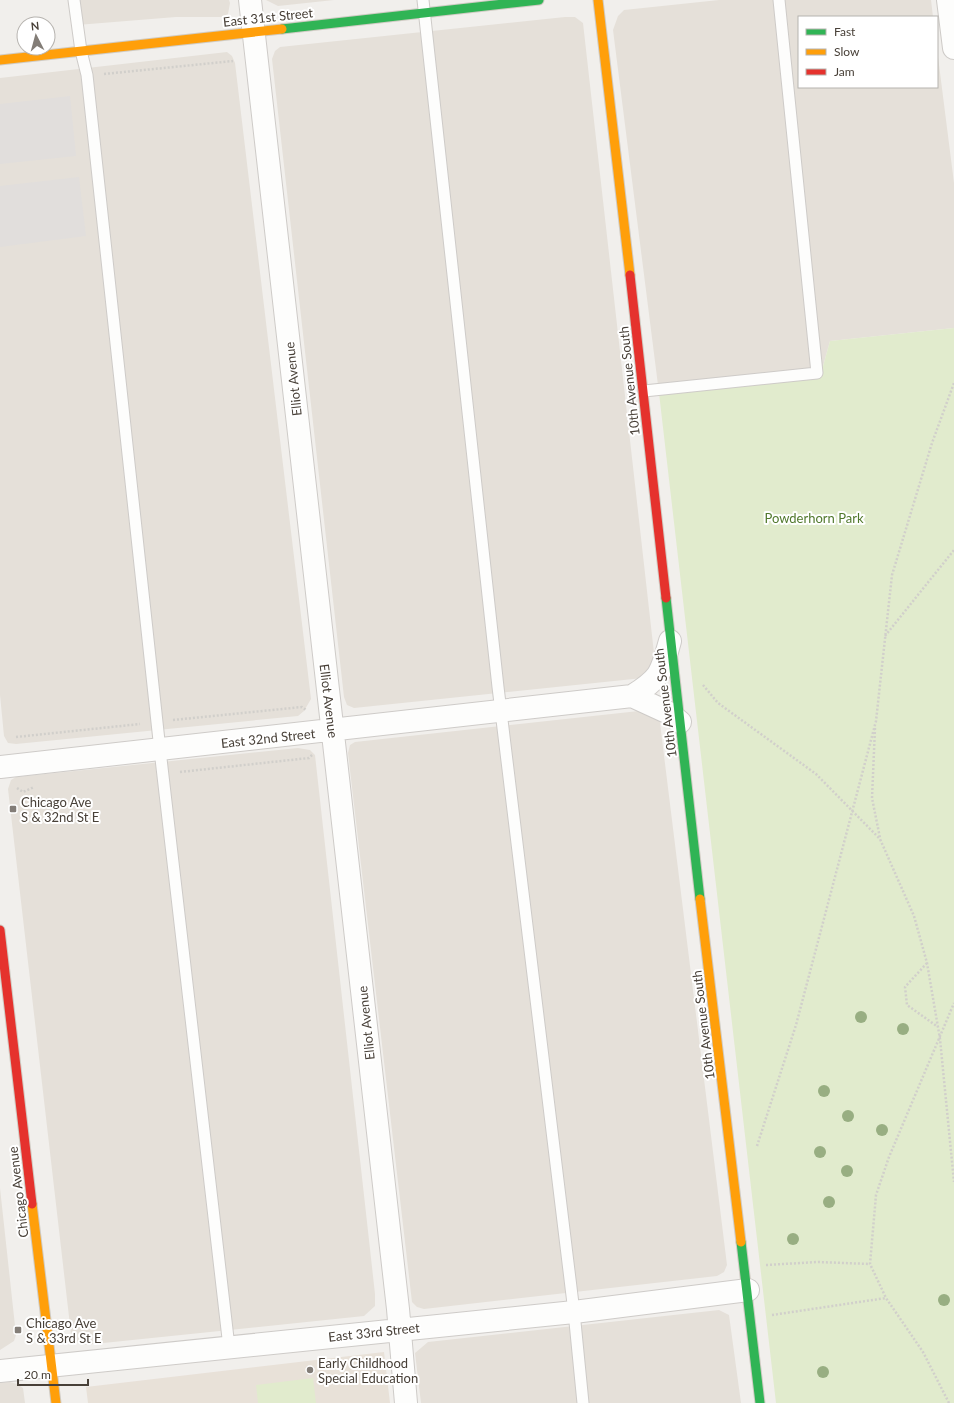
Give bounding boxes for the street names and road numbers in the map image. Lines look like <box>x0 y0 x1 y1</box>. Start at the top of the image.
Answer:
street label: East 31st Street <box>222 4 314 30</box>
street label: 10th Avenue South <box>615 326 643 436</box>
street label: Elliot Avenue <box>281 341 305 417</box>
street label: 10th Avenue South <box>650 648 680 758</box>
street label: Elliot Avenue <box>317 663 341 739</box>
street label: East 32nd Street <box>220 725 316 751</box>
street label: 10th Avenue South <box>688 970 718 1080</box>
street label: Elliot Avenue <box>354 985 378 1061</box>
street label: Chicago Avenue <box>4 1145 32 1238</box>
street label: East 33rd Street <box>327 1319 421 1345</box>

